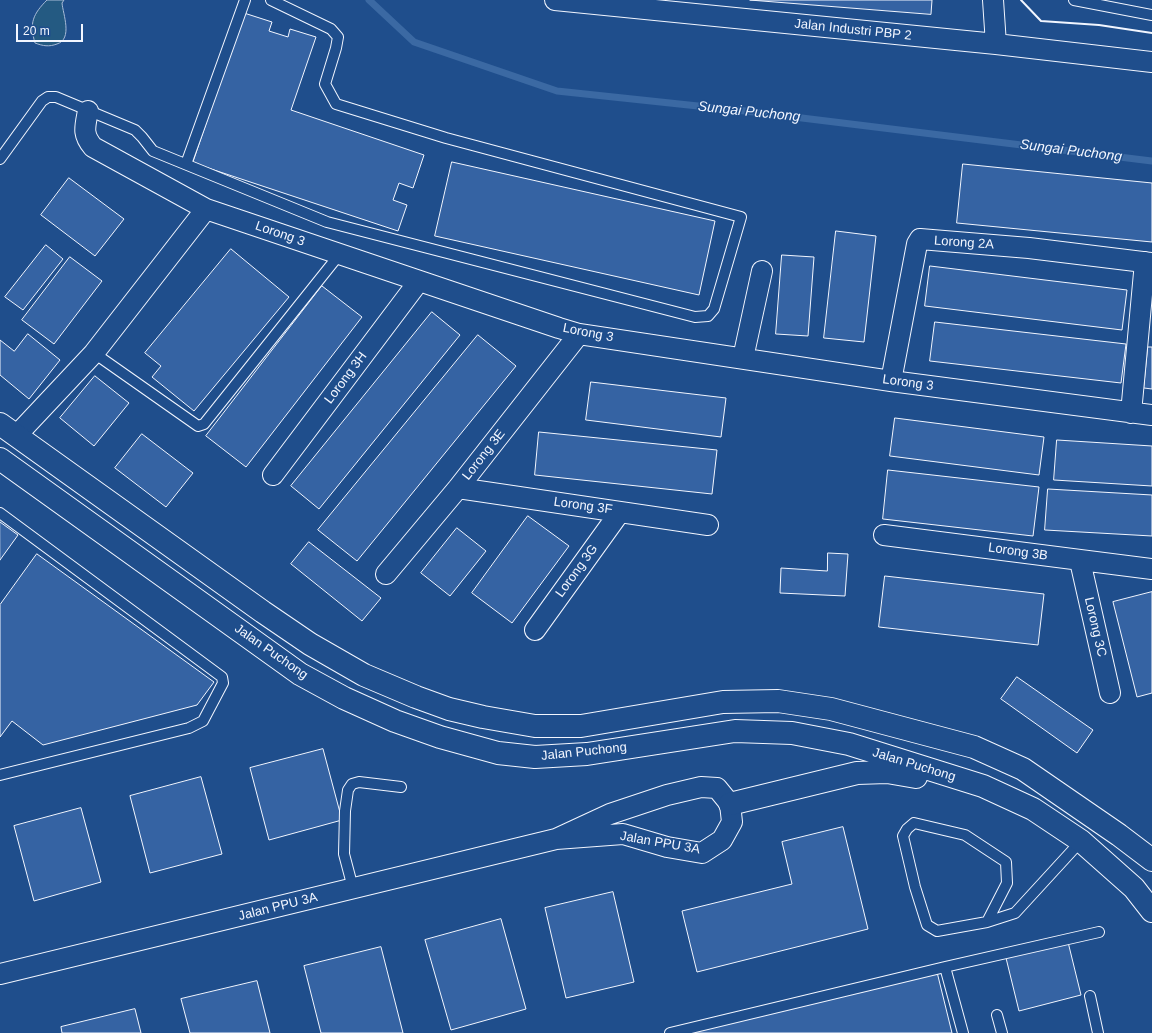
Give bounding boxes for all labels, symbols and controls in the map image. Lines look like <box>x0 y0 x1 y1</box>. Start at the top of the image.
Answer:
scale bar <box>18 16 85 42</box>
street label: Jalan Industri PBP 2 <box>794 16 912 44</box>
text: 20 m <box>23 24 50 38</box>
water label: Sungai Puchong <box>697 98 801 126</box>
water label: Sungai Puchong <box>1019 136 1123 166</box>
street label: Lorong 3 <box>253 218 307 250</box>
street label: Lorong 2A <box>934 233 994 253</box>
street label: Lorong 3 <box>561 320 615 346</box>
street label: Lorong 3H <box>322 349 370 407</box>
street label: Lorong 3 <box>882 372 934 394</box>
street label: Lorong 3E <box>459 427 509 483</box>
street label: Lorong 3F <box>553 494 613 518</box>
street label: Lorong 3B <box>987 540 1049 564</box>
street label: Lorong 3G <box>553 542 601 600</box>
street label: Lorong 3C <box>1081 596 1109 658</box>
street label: Jalan Puchong <box>231 621 311 683</box>
street label: Jalan Puchong <box>540 740 628 764</box>
street label: Jalan Puchong <box>871 745 957 785</box>
street label: Jalan PPU 3A <box>619 828 701 858</box>
street label: Jalan PPU 3A <box>237 890 319 924</box>

